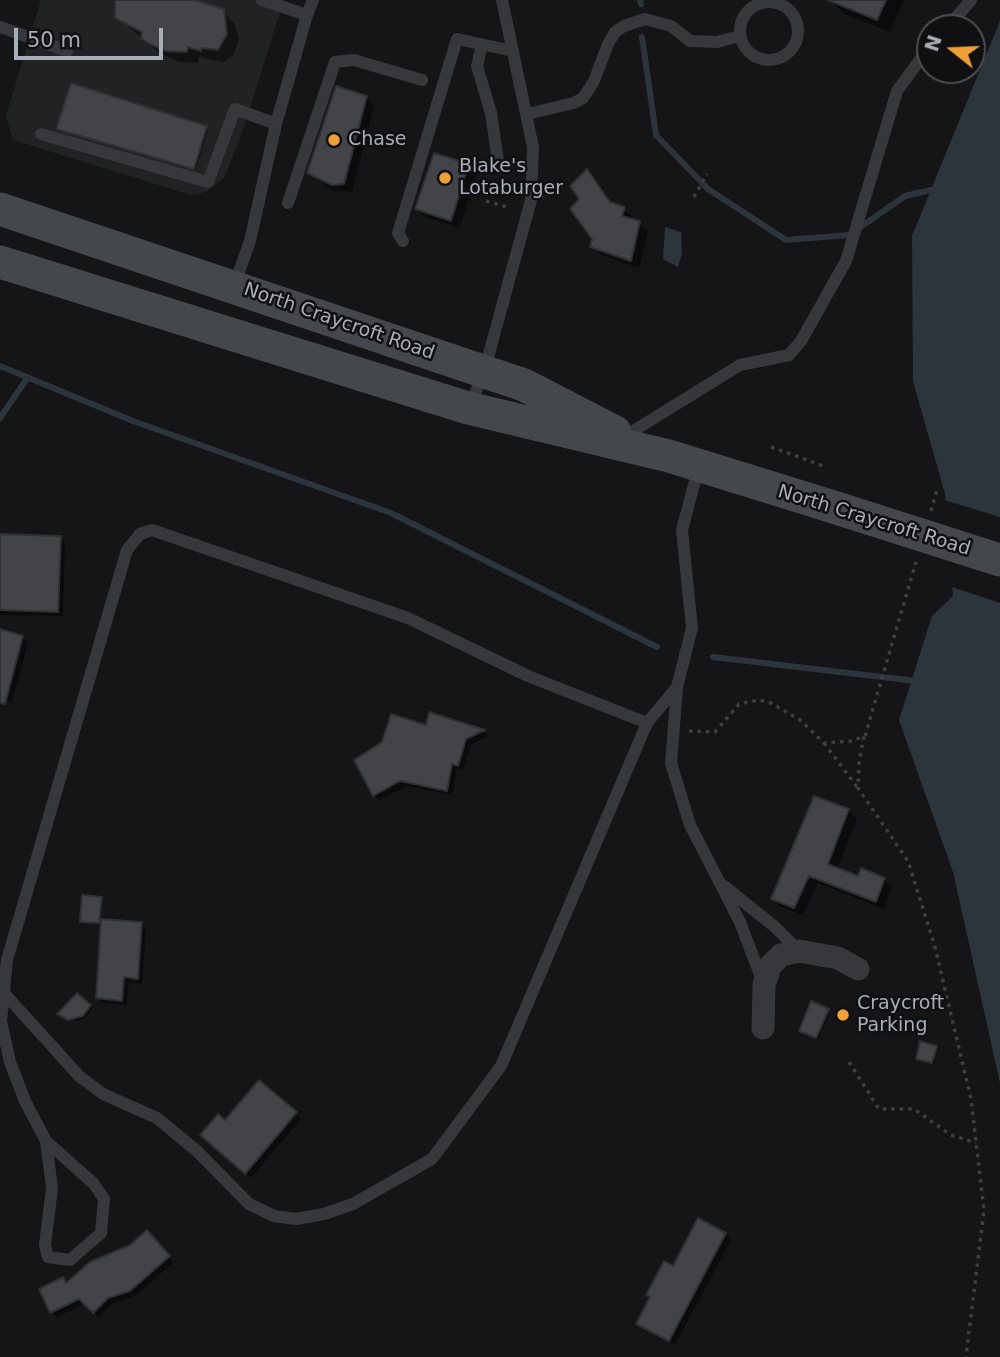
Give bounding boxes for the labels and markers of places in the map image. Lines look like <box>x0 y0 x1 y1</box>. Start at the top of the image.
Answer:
place label: Chase <box>348 129 407 151</box>
marker: Chase <box>326 132 342 148</box>
place label: Blake's Lotaburger <box>459 156 563 200</box>
marker: Blake's Lotaburger <box>437 170 453 186</box>
place label: Craycroft Parking <box>857 993 944 1037</box>
marker: Craycroft Parking <box>835 1007 851 1023</box>

